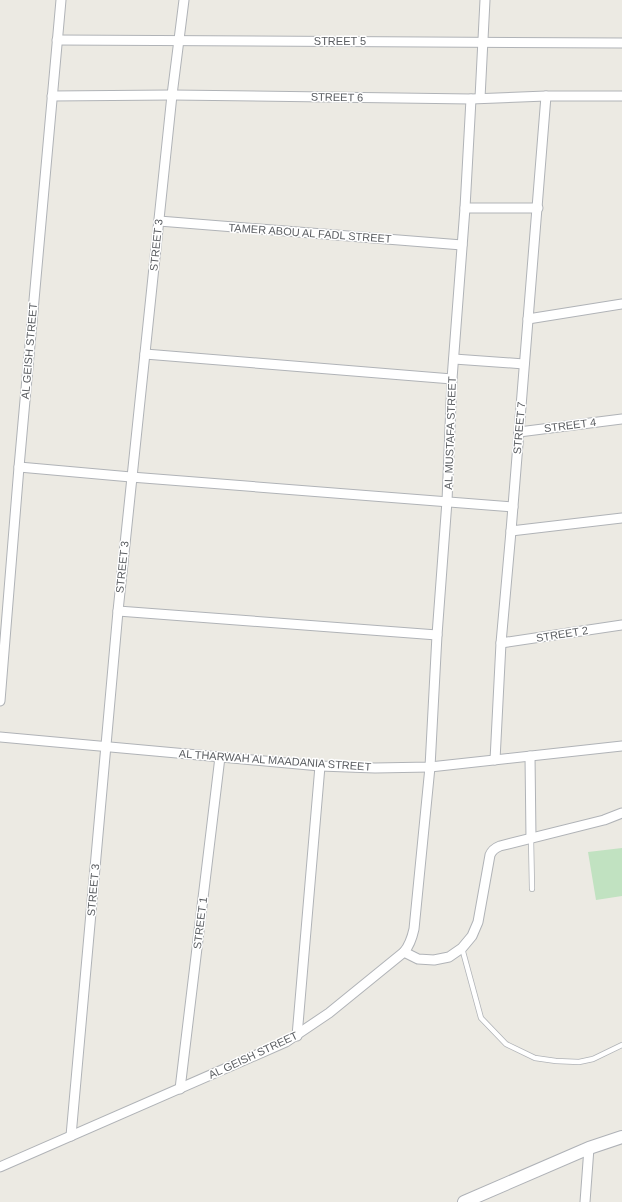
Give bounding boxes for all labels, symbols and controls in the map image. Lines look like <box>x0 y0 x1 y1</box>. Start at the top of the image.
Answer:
street label: STREET 5 <box>314 35 366 47</box>
street label: STREET 6 <box>311 91 363 103</box>
street label: STREET 3 <box>147 218 165 272</box>
street label: TAMER ABOU AL FADL STREET <box>228 221 392 245</box>
street label: AL GEISH STREET <box>19 302 39 400</box>
street label: AL MUSTAFA STREET <box>442 376 458 490</box>
street label: STREET 7 <box>511 401 527 455</box>
street label: STREET 4 <box>543 416 597 434</box>
street label: STREET 3 <box>113 540 131 594</box>
street label: STREET 2 <box>535 624 589 644</box>
street label: AL THARWAH AL MAADANIA STREET <box>178 747 372 773</box>
street label: STREET 3 <box>85 863 101 917</box>
street label: STREET 1 <box>191 896 209 950</box>
street label: AL GEISH STREET <box>207 1029 300 1081</box>

